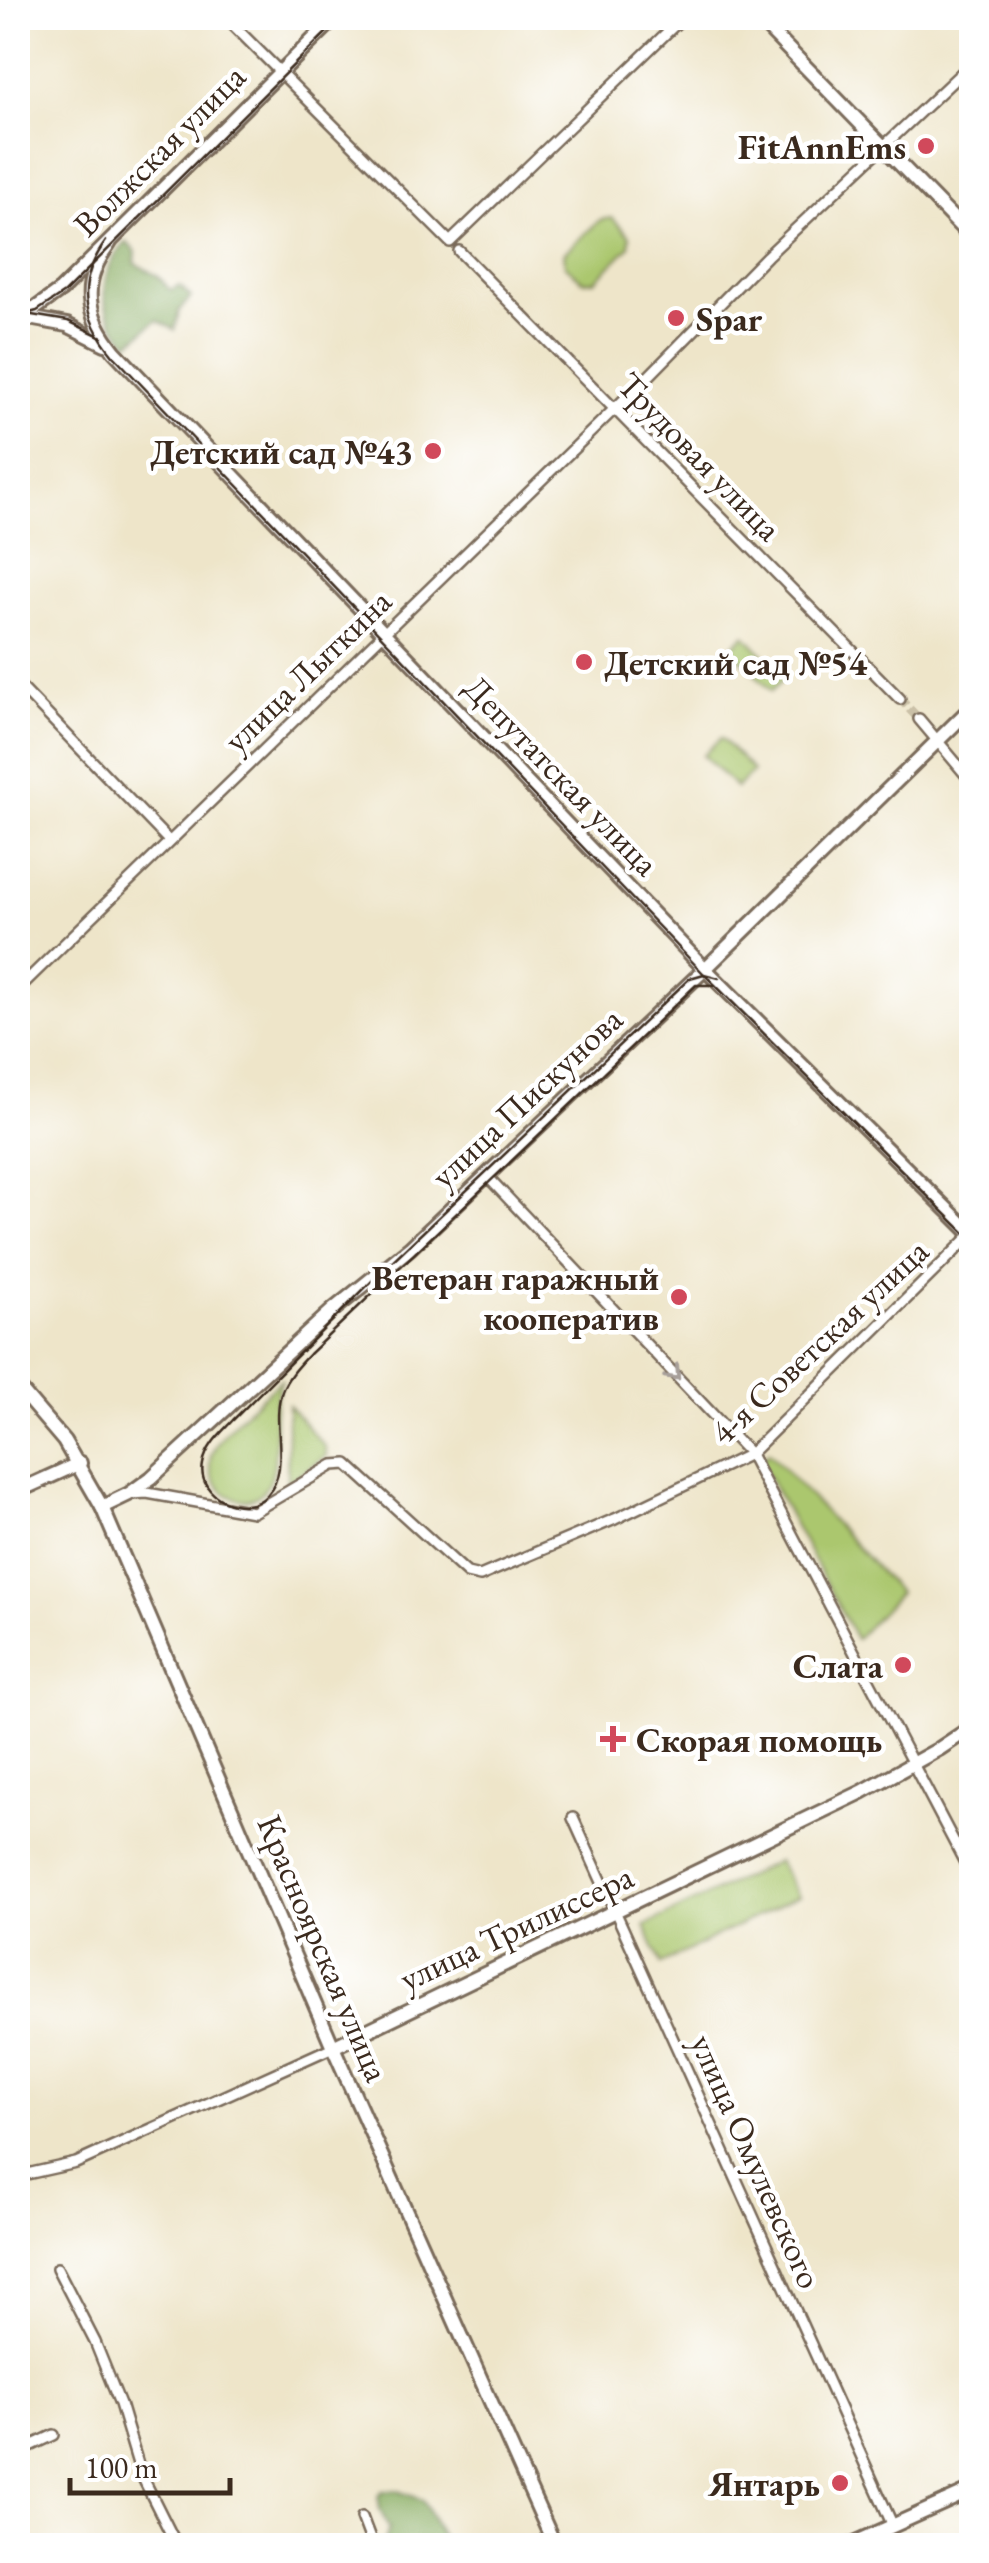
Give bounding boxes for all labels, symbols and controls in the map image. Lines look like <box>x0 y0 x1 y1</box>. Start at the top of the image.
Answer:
street label: Волжская улица <box>63 54 256 246</box>
place label: FitAnnEms <box>738 124 906 169</box>
marker: FitAnnEms <box>915 135 937 157</box>
place label: Spar <box>696 296 763 341</box>
marker: Spar <box>665 307 687 329</box>
street label: Трудовая улица <box>607 362 792 551</box>
place label: Детский сад №43 <box>150 429 413 474</box>
marker: Детский сад №43 <box>422 440 444 462</box>
street label: улица Лыткина <box>213 579 401 762</box>
place label: Детский сад №54 <box>604 640 867 685</box>
marker: Детский сад №54 <box>573 651 595 673</box>
street label: Депутатская улица <box>454 665 669 886</box>
street label: улица Пискунова <box>421 997 632 1198</box>
street label: 4-я Советская улица <box>700 1228 938 1454</box>
place label: Ветеран гаражный кооператив <box>371 1255 659 1340</box>
marker: Ветеран гаражный кооператив <box>668 1286 690 1308</box>
one-way arrow <box>662 1362 680 1380</box>
place label: Слата <box>793 1643 884 1688</box>
marker: Слата <box>892 1654 914 1676</box>
place label: Скорая помощь <box>636 1717 882 1762</box>
marker: Скорая помощь <box>600 1726 626 1752</box>
street label: Красноярская улица <box>247 1808 400 2089</box>
street label: улица Трилиссера <box>392 1853 641 2002</box>
street label: улица Омулевского <box>680 2027 833 2296</box>
scale bar <box>70 2433 230 2495</box>
text: 100 m <box>85 2448 158 2487</box>
place label: Янтарь <box>707 2461 820 2506</box>
marker: Янтарь <box>829 2472 851 2494</box>

